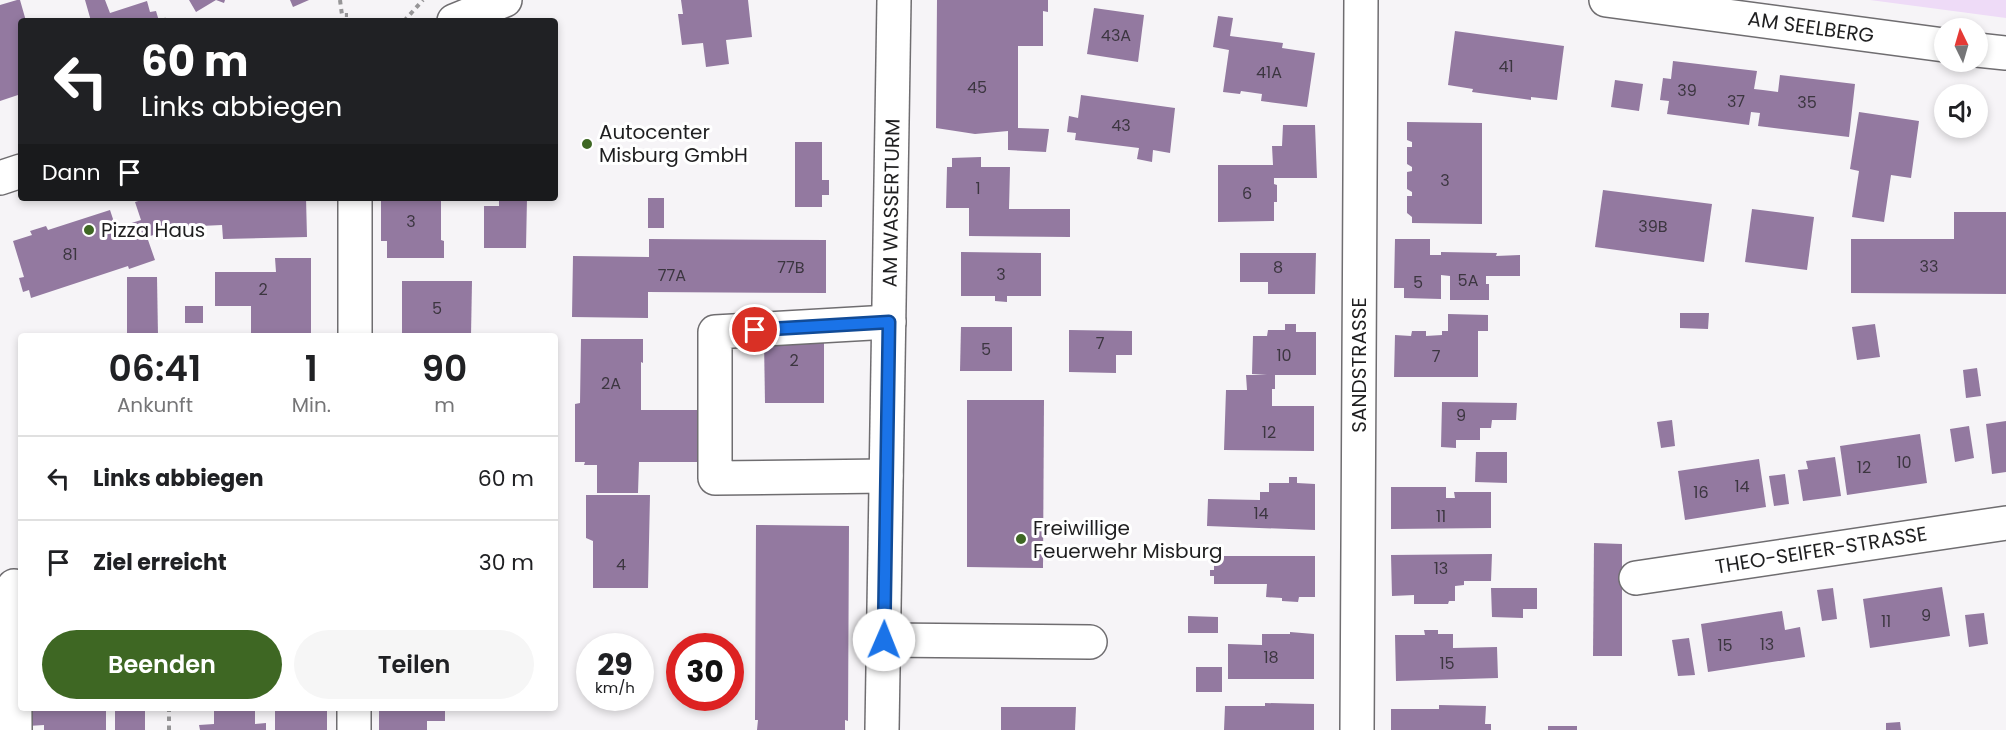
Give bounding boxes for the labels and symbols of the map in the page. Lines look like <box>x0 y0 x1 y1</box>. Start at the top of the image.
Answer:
street label: AM SEELBERG <box>1746 4 1876 50</box>
north arrow <box>1934 18 1988 72</box>
house number: 43A <box>1101 24 1131 47</box>
house number: 41 <box>1498 55 1514 78</box>
house number: 41A <box>1256 61 1282 84</box>
house number: 45 <box>967 76 987 99</box>
house number: 39 <box>1677 79 1697 102</box>
house number: 37 <box>1727 90 1745 113</box>
house number: 35 <box>1797 91 1817 114</box>
house number: 43 <box>1111 114 1131 137</box>
place label: Autocenter Misburg GmbH <box>599 118 748 169</box>
street label: AM WASSERTURM <box>876 118 906 288</box>
marker: Autocenter Misburg GmbH <box>580 137 594 151</box>
house number: 3 <box>1440 169 1450 192</box>
house number: 1 <box>975 177 981 200</box>
house number: 6 <box>1242 182 1252 205</box>
house number: 3 <box>406 210 416 233</box>
house number: 39B <box>1638 215 1668 238</box>
place label: Pizza Haus <box>101 216 205 244</box>
marker: Pizza Haus <box>82 223 96 237</box>
house number: 81 <box>62 243 78 266</box>
house number: 33 <box>1920 255 1938 278</box>
house number: 77B <box>777 256 805 279</box>
house number: 8 <box>1273 256 1283 279</box>
house number: 3 <box>996 263 1006 286</box>
house number: 77A <box>658 264 686 287</box>
house number: 5A <box>1458 269 1479 292</box>
house number: 5 <box>1413 271 1423 294</box>
house number: 2 <box>258 278 268 301</box>
house number: 5 <box>432 297 442 320</box>
street label: SANDSTRASSE <box>1345 297 1373 433</box>
pin <box>729 304 780 355</box>
house number: 7 <box>1096 332 1105 355</box>
house number: 5 <box>981 338 991 361</box>
house number: 10 <box>1276 344 1292 367</box>
house number: 7 <box>1432 345 1441 368</box>
house number: 2 <box>789 349 799 372</box>
house number: 2A <box>601 372 621 395</box>
house number: 9 <box>1456 404 1466 427</box>
house number: 12 <box>1262 421 1276 444</box>
house number: 10 <box>1896 451 1912 474</box>
house number: 12 <box>1857 456 1871 479</box>
house number: 14 <box>1734 475 1750 498</box>
house number: 16 <box>1693 481 1709 504</box>
house number: 14 <box>1253 502 1269 525</box>
house number: 11 <box>1436 505 1446 528</box>
place label: Freiwillige Feuerwehr Misburg <box>1033 514 1222 565</box>
street label: THEO-SEIFER-STRASSE <box>1713 519 1929 581</box>
marker: Freiwillige Feuerwehr Misburg <box>1014 532 1028 546</box>
house number: 4 <box>616 553 626 576</box>
house number: 13 <box>1434 557 1448 580</box>
house number: 9 <box>1921 604 1931 627</box>
position arrow <box>852 608 916 672</box>
house number: 11 <box>1881 610 1891 633</box>
speed limit sign: 30 <box>666 633 744 711</box>
house number: 13 <box>1760 633 1774 656</box>
house number: 15 <box>1717 634 1733 657</box>
house number: 18 <box>1263 646 1279 669</box>
house number: 15 <box>1439 652 1455 675</box>

